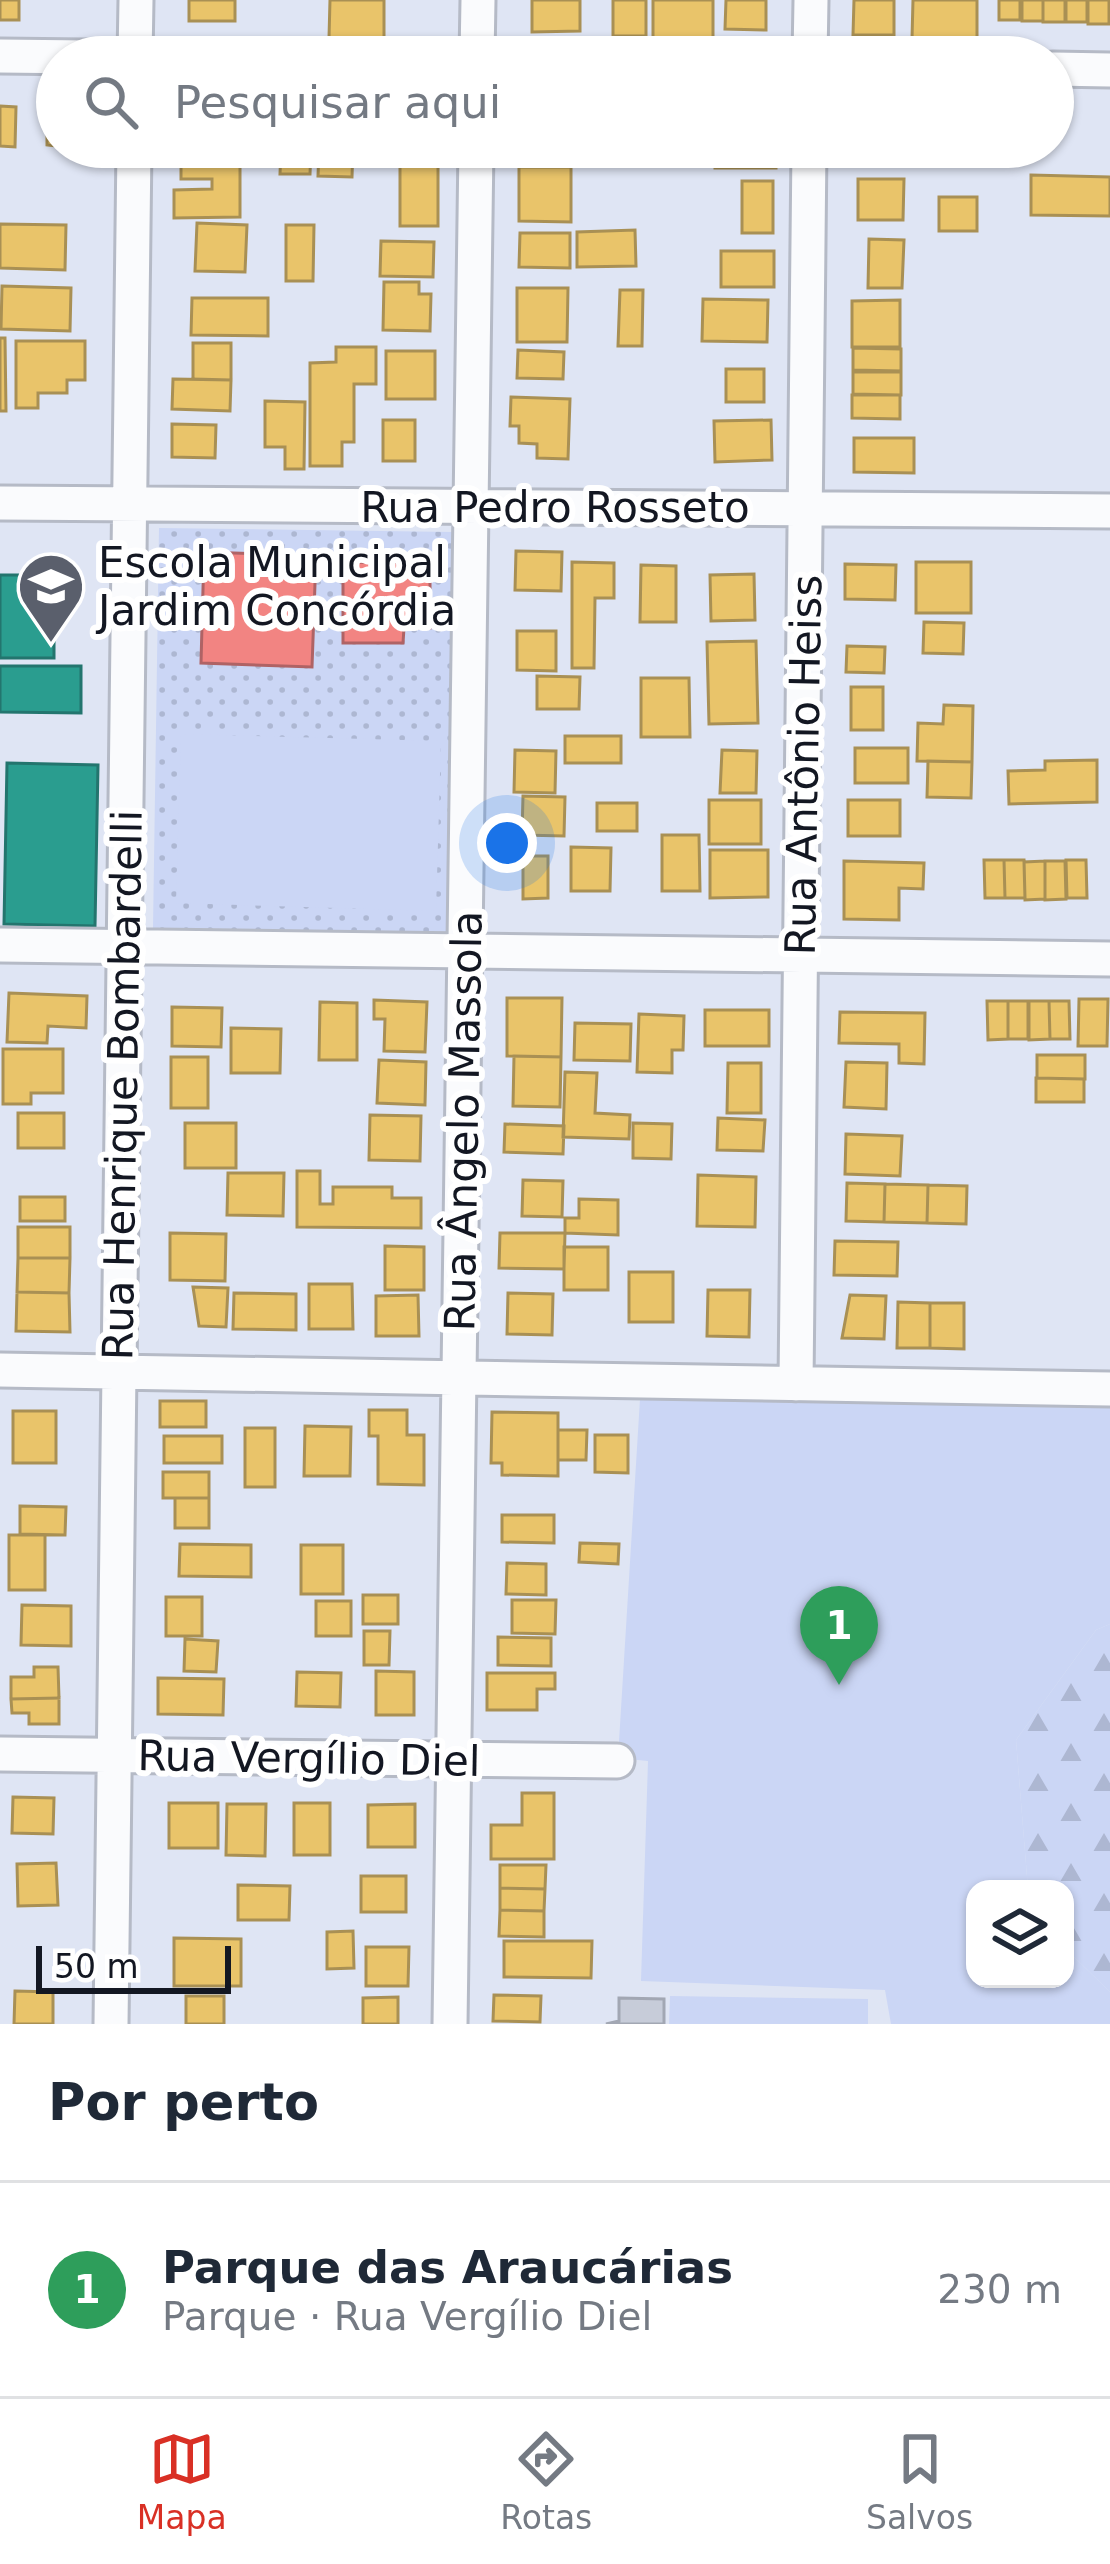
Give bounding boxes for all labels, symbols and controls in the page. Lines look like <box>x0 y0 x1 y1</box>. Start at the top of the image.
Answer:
search box <box>36 36 1074 168</box>
icon: search <box>78 69 144 135</box>
text: Pesquisar aqui <box>174 76 501 129</box>
street label: Rua Pedro Rosseto <box>360 483 750 532</box>
place label: Escola Municipal Jardim Concórdia <box>95 538 456 635</box>
school or university icon: Escola Municipal Jardim Concórdia <box>16 551 86 645</box>
street label: Rua Antônio Heiss <box>776 574 831 956</box>
street label: Rua Henrique Bombardelli <box>93 809 152 1361</box>
your location <box>477 813 537 873</box>
street label: Rua Ângelo Massola <box>434 910 492 1332</box>
pin: 1 <box>800 1586 878 1685</box>
street label: Rua Vergílio Diel <box>137 1731 481 1786</box>
map controls <box>966 1880 1074 1988</box>
button: layers <box>966 1880 1074 1988</box>
scale bar <box>36 1940 231 1993</box>
text: 50 m <box>54 1947 139 1986</box>
text: Por perto <box>48 2073 319 2132</box>
text: Parque das Araucárias <box>162 2241 733 2294</box>
text: 1 <box>73 2267 101 2312</box>
text: 230 m <box>937 2267 1062 2312</box>
text: Parque · Rua Vergílio Diel <box>162 2294 652 2339</box>
tab: Mapa <box>137 2426 227 2537</box>
tab: Rotas <box>500 2426 592 2537</box>
tab: Salvos <box>866 2426 973 2537</box>

